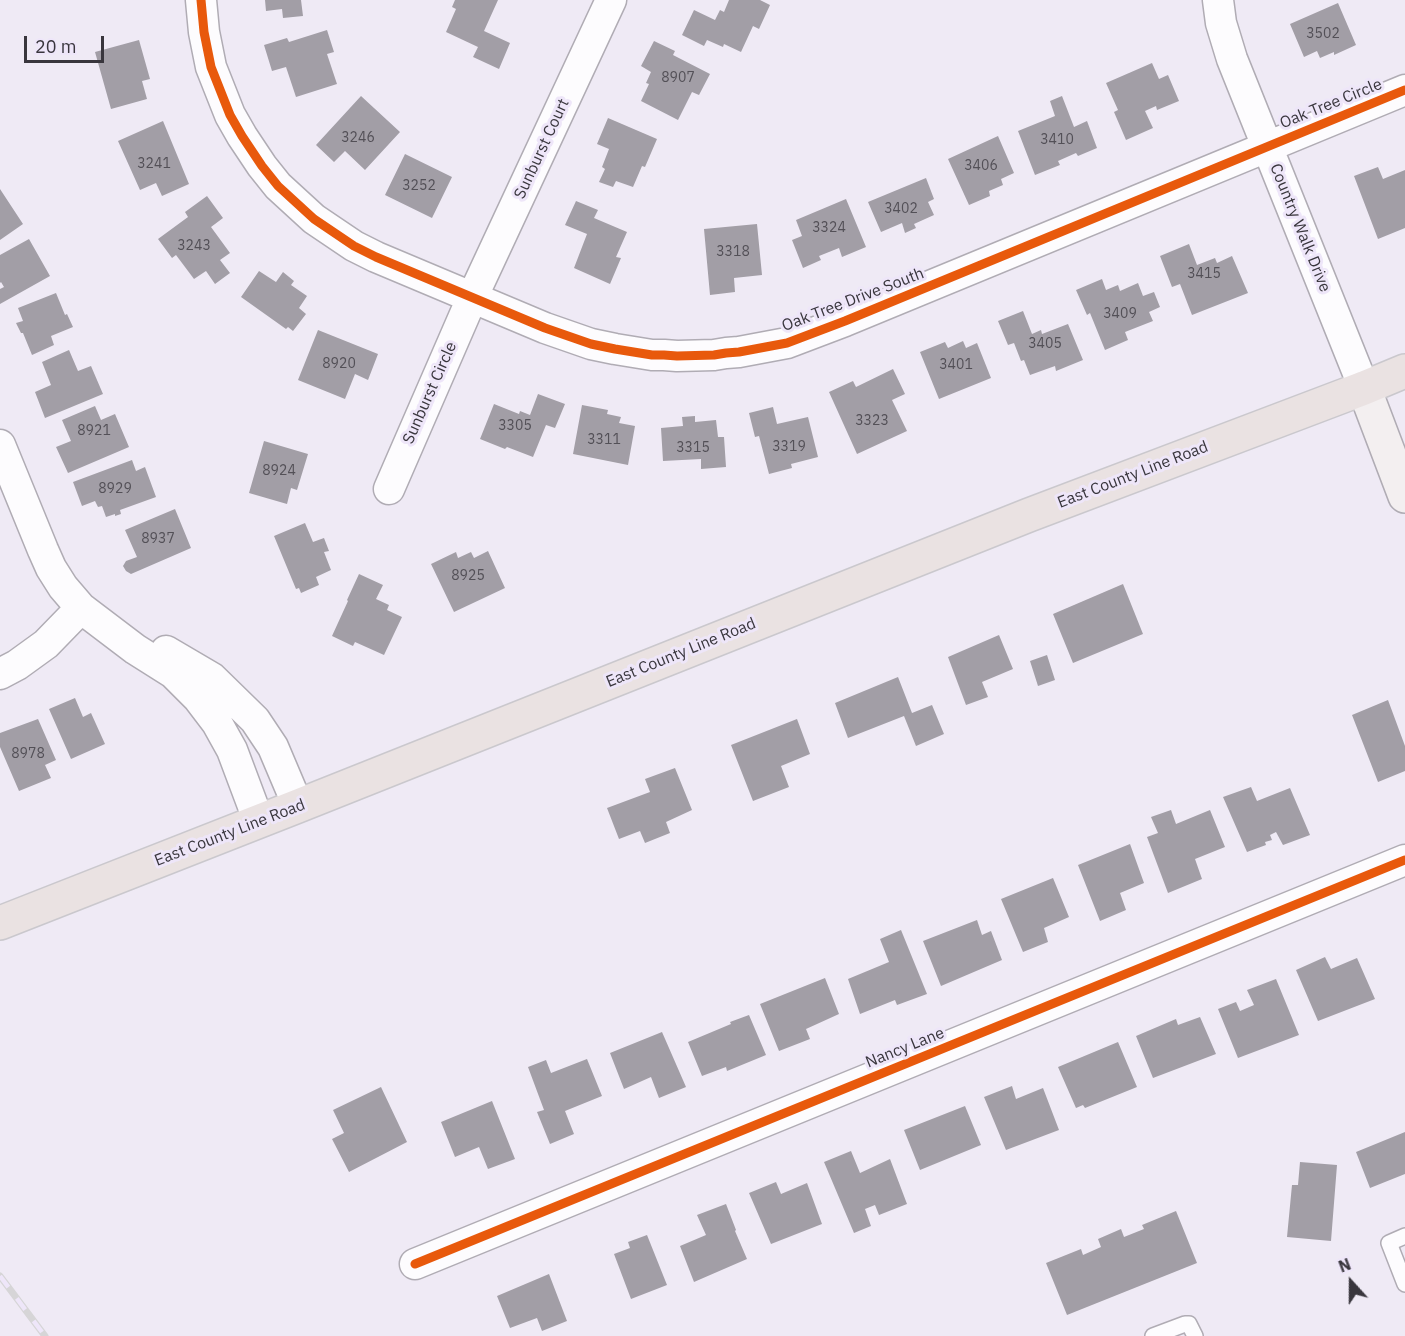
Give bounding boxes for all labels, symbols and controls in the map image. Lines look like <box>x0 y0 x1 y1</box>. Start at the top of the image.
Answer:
scale bar <box>27 24 106 62</box>
house number: 3502 <box>1306 26 1340 42</box>
text: 20 m <box>35 35 77 58</box>
house number: 8907 <box>661 70 695 86</box>
street label: Oak Tree Circle <box>1277 75 1385 133</box>
street label: Sunburst Court <box>510 96 574 202</box>
house number: 3246 <box>341 130 375 146</box>
house number: 3410 <box>1040 132 1074 148</box>
house number: 3241 <box>137 156 171 172</box>
house number: 3406 <box>964 158 998 174</box>
street label: Country Walk Drive <box>1265 161 1335 295</box>
house number: 3252 <box>402 178 436 194</box>
house number: 3402 <box>884 201 918 217</box>
house number: 3324 <box>812 220 846 236</box>
house number: 3243 <box>177 238 211 254</box>
house number: 3318 <box>716 244 750 260</box>
street label: Oak Tree Drive South <box>779 264 927 336</box>
house number: 3415 <box>1187 266 1221 282</box>
house number: 3409 <box>1103 306 1137 322</box>
house number: 3405 <box>1028 336 1062 352</box>
street label: Sunburst Circle <box>399 339 461 447</box>
house number: 8920 <box>322 356 356 372</box>
house number: 3401 <box>939 357 973 373</box>
house number: 3323 <box>855 413 889 429</box>
house number: 3305 <box>498 418 532 434</box>
house number: 8921 <box>77 423 111 439</box>
house number: 3311 <box>587 432 621 448</box>
street label: East County Line Road <box>1055 437 1211 513</box>
house number: 3319 <box>772 439 806 455</box>
house number: 3315 <box>676 440 710 456</box>
house number: 8924 <box>262 463 296 479</box>
house number: 8929 <box>98 481 132 497</box>
house number: 8937 <box>141 531 175 547</box>
house number: 8925 <box>451 568 485 584</box>
street label: East County Line Road <box>603 614 759 692</box>
house number: 8978 <box>11 746 45 762</box>
street label: East County Line Road <box>152 795 308 871</box>
street label: Nancy Lane <box>863 1024 947 1072</box>
north arrow <box>1321 1252 1381 1312</box>
text: N <box>1336 1254 1354 1277</box>

